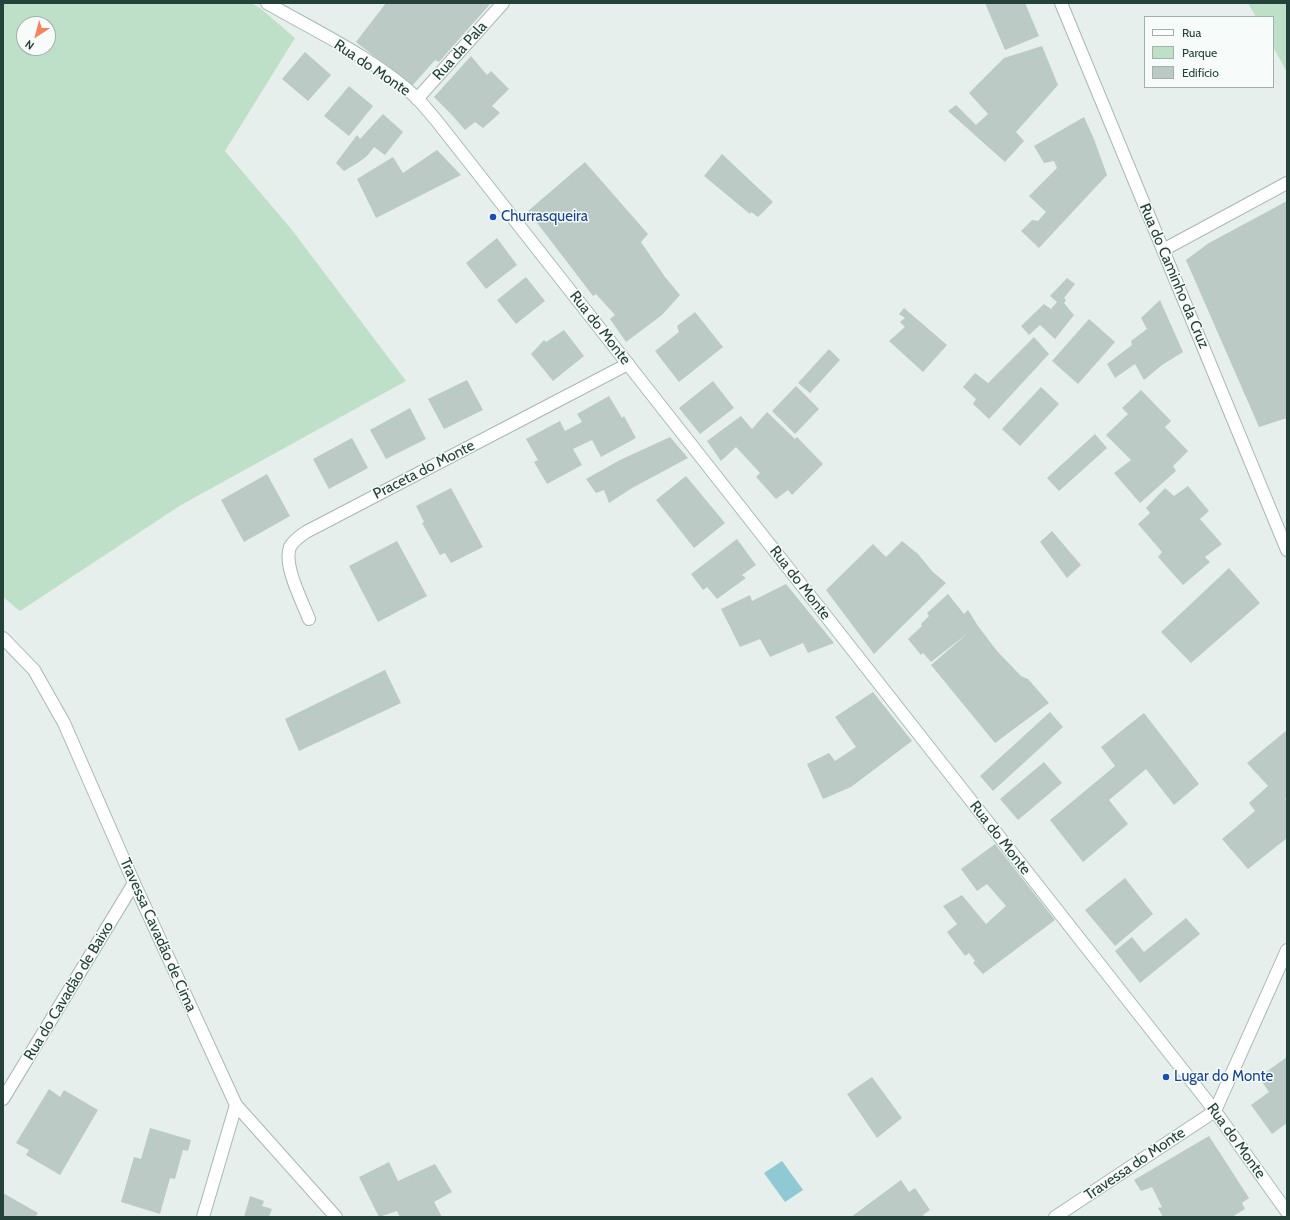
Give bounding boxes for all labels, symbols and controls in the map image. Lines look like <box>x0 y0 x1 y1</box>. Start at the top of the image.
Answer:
north arrow <box>16 16 56 56</box>
legend <box>1144 16 1274 88</box>
street label: Rua da Pala <box>429 18 491 84</box>
text: Rua <box>1182 25 1201 40</box>
street label: Rua do Monte <box>330 36 414 100</box>
text: N <box>22 37 37 53</box>
text: Parque <box>1182 45 1217 60</box>
text: Edifício <box>1182 65 1219 80</box>
street label: Rua do Caminho da Cruz <box>1135 201 1213 351</box>
place label: Churrasqueira <box>501 208 588 226</box>
marker: Churrasqueira <box>488 212 498 222</box>
street label: Rua do Monte <box>566 288 634 368</box>
street label: Praceta do Monte <box>370 437 478 503</box>
street label: Rua do Monte <box>766 543 834 623</box>
street label: Rua do Monte <box>966 798 1034 878</box>
street label: Travessa Cavadão de Cima <box>116 855 200 1015</box>
street label: Rua do Cavadão de Baixo <box>20 918 118 1064</box>
place label: Lugar do Monte <box>1174 1068 1273 1086</box>
marker: Lugar do Monte <box>1161 1072 1171 1082</box>
street label: Rua do Monte <box>1203 1100 1269 1182</box>
street label: Travessa do Monte <box>1081 1124 1189 1204</box>

